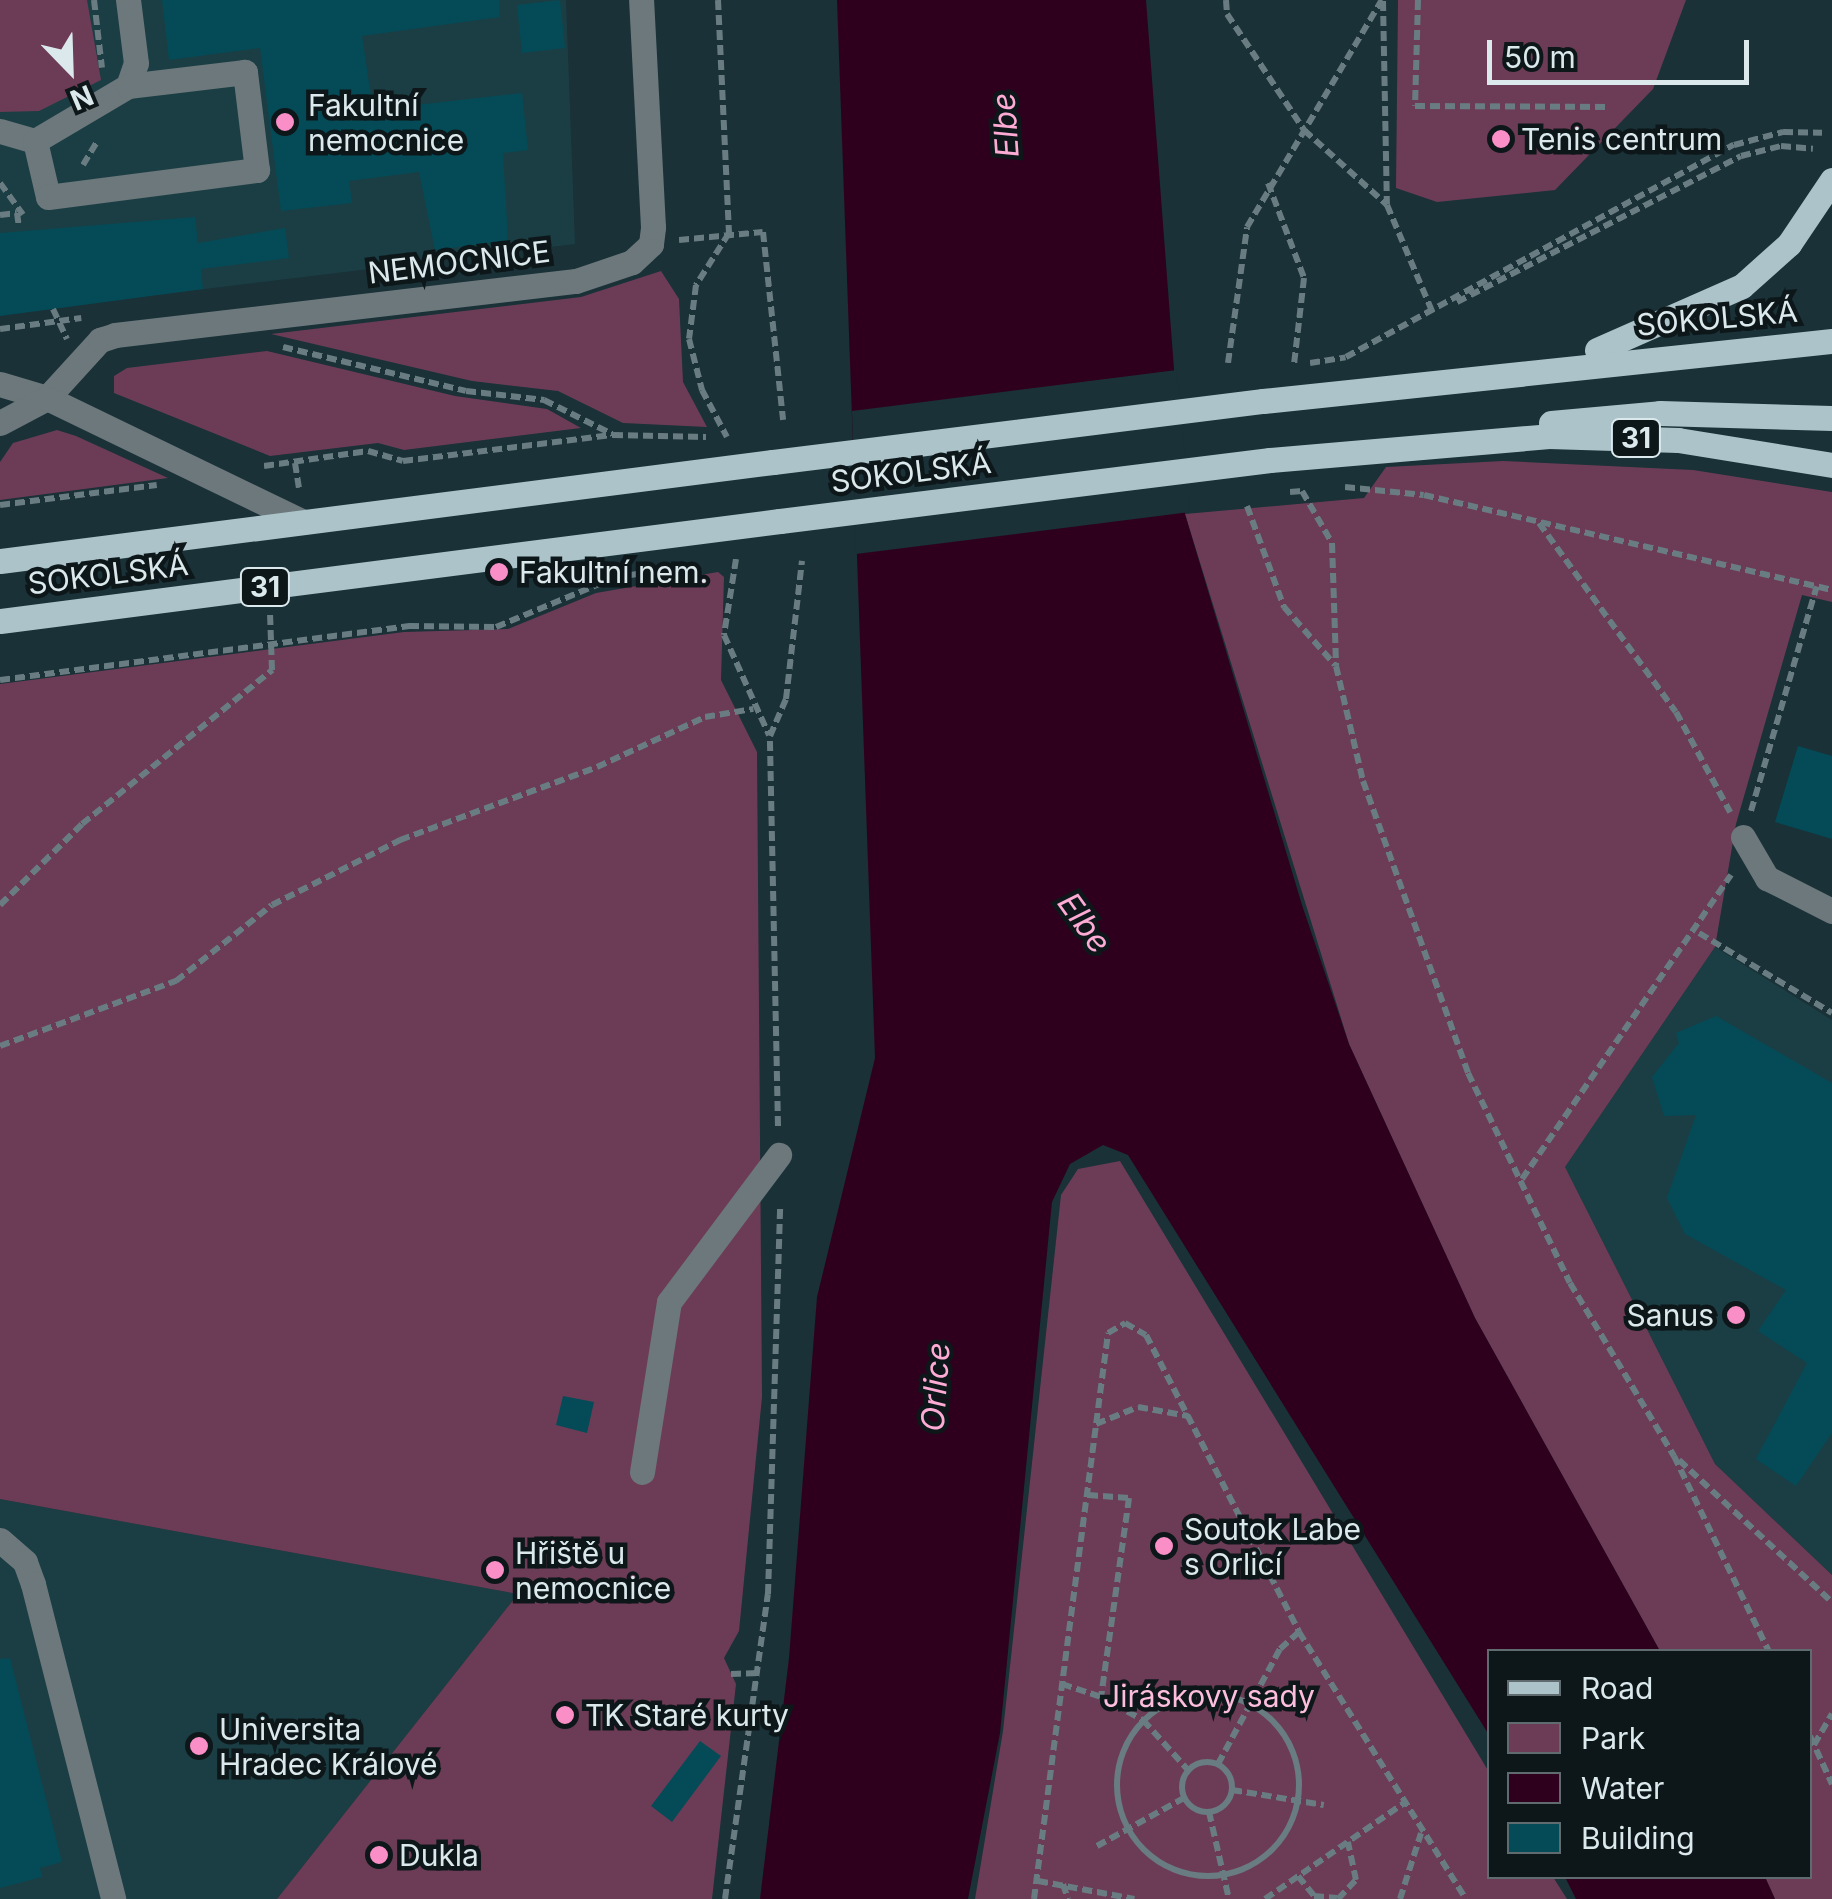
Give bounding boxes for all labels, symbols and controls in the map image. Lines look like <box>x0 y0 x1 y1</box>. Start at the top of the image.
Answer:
north arrow <box>20 20 120 120</box>
scale bar <box>1492 20 1754 82</box>
text: 50 m <box>1504 39 1576 75</box>
text: N <box>65 78 98 117</box>
place label: Fakultní nemocnice <box>308 87 464 158</box>
water label: Elbe <box>985 91 1027 159</box>
marker: Fakultní nemocnice <box>272 109 298 135</box>
place label: Tenis centrum <box>1521 121 1722 157</box>
marker: Tenis centrum <box>1490 128 1512 150</box>
street label: NEMOCNICE <box>366 233 552 291</box>
street label: SOKOLSKÁ <box>1635 293 1799 343</box>
road number: 31 <box>1608 415 1664 461</box>
street label: SOKOLSKÁ <box>829 444 993 500</box>
street label: SOKOLSKÁ <box>26 546 190 602</box>
place label: Fakultní nem. <box>519 554 708 590</box>
marker: Fakultní nem. <box>488 561 510 583</box>
road number: 31 <box>238 564 292 610</box>
water label: Elbe <box>1049 885 1119 961</box>
place label: Sanus <box>1627 1297 1714 1333</box>
marker: Sanus <box>1723 1302 1749 1328</box>
water label: Orlice <box>914 1341 958 1433</box>
place label: Soutok Labe s Orlicí <box>1184 1511 1361 1582</box>
place label: Hřiště u nemocnice <box>515 1535 671 1606</box>
marker: Soutok Labe s Orlicí <box>1153 1535 1175 1557</box>
marker: Hřiště u nemocnice <box>484 1559 506 1581</box>
legend <box>1487 1649 1812 1879</box>
text: Road <box>1581 1670 1653 1706</box>
park label: Jiráskovy sady <box>1103 1678 1315 1714</box>
place label: TK Staré kurty <box>585 1697 789 1733</box>
marker: TK Staré kurty <box>554 1704 576 1726</box>
place label: Universita Hradec Králové <box>219 1711 438 1782</box>
text: Park <box>1581 1720 1645 1756</box>
marker: Universita Hradec Králové <box>188 1735 210 1757</box>
text: Water <box>1581 1770 1664 1806</box>
text: Building <box>1581 1820 1695 1856</box>
place label: Dukla <box>399 1837 479 1873</box>
marker: Dukla <box>368 1844 390 1866</box>

